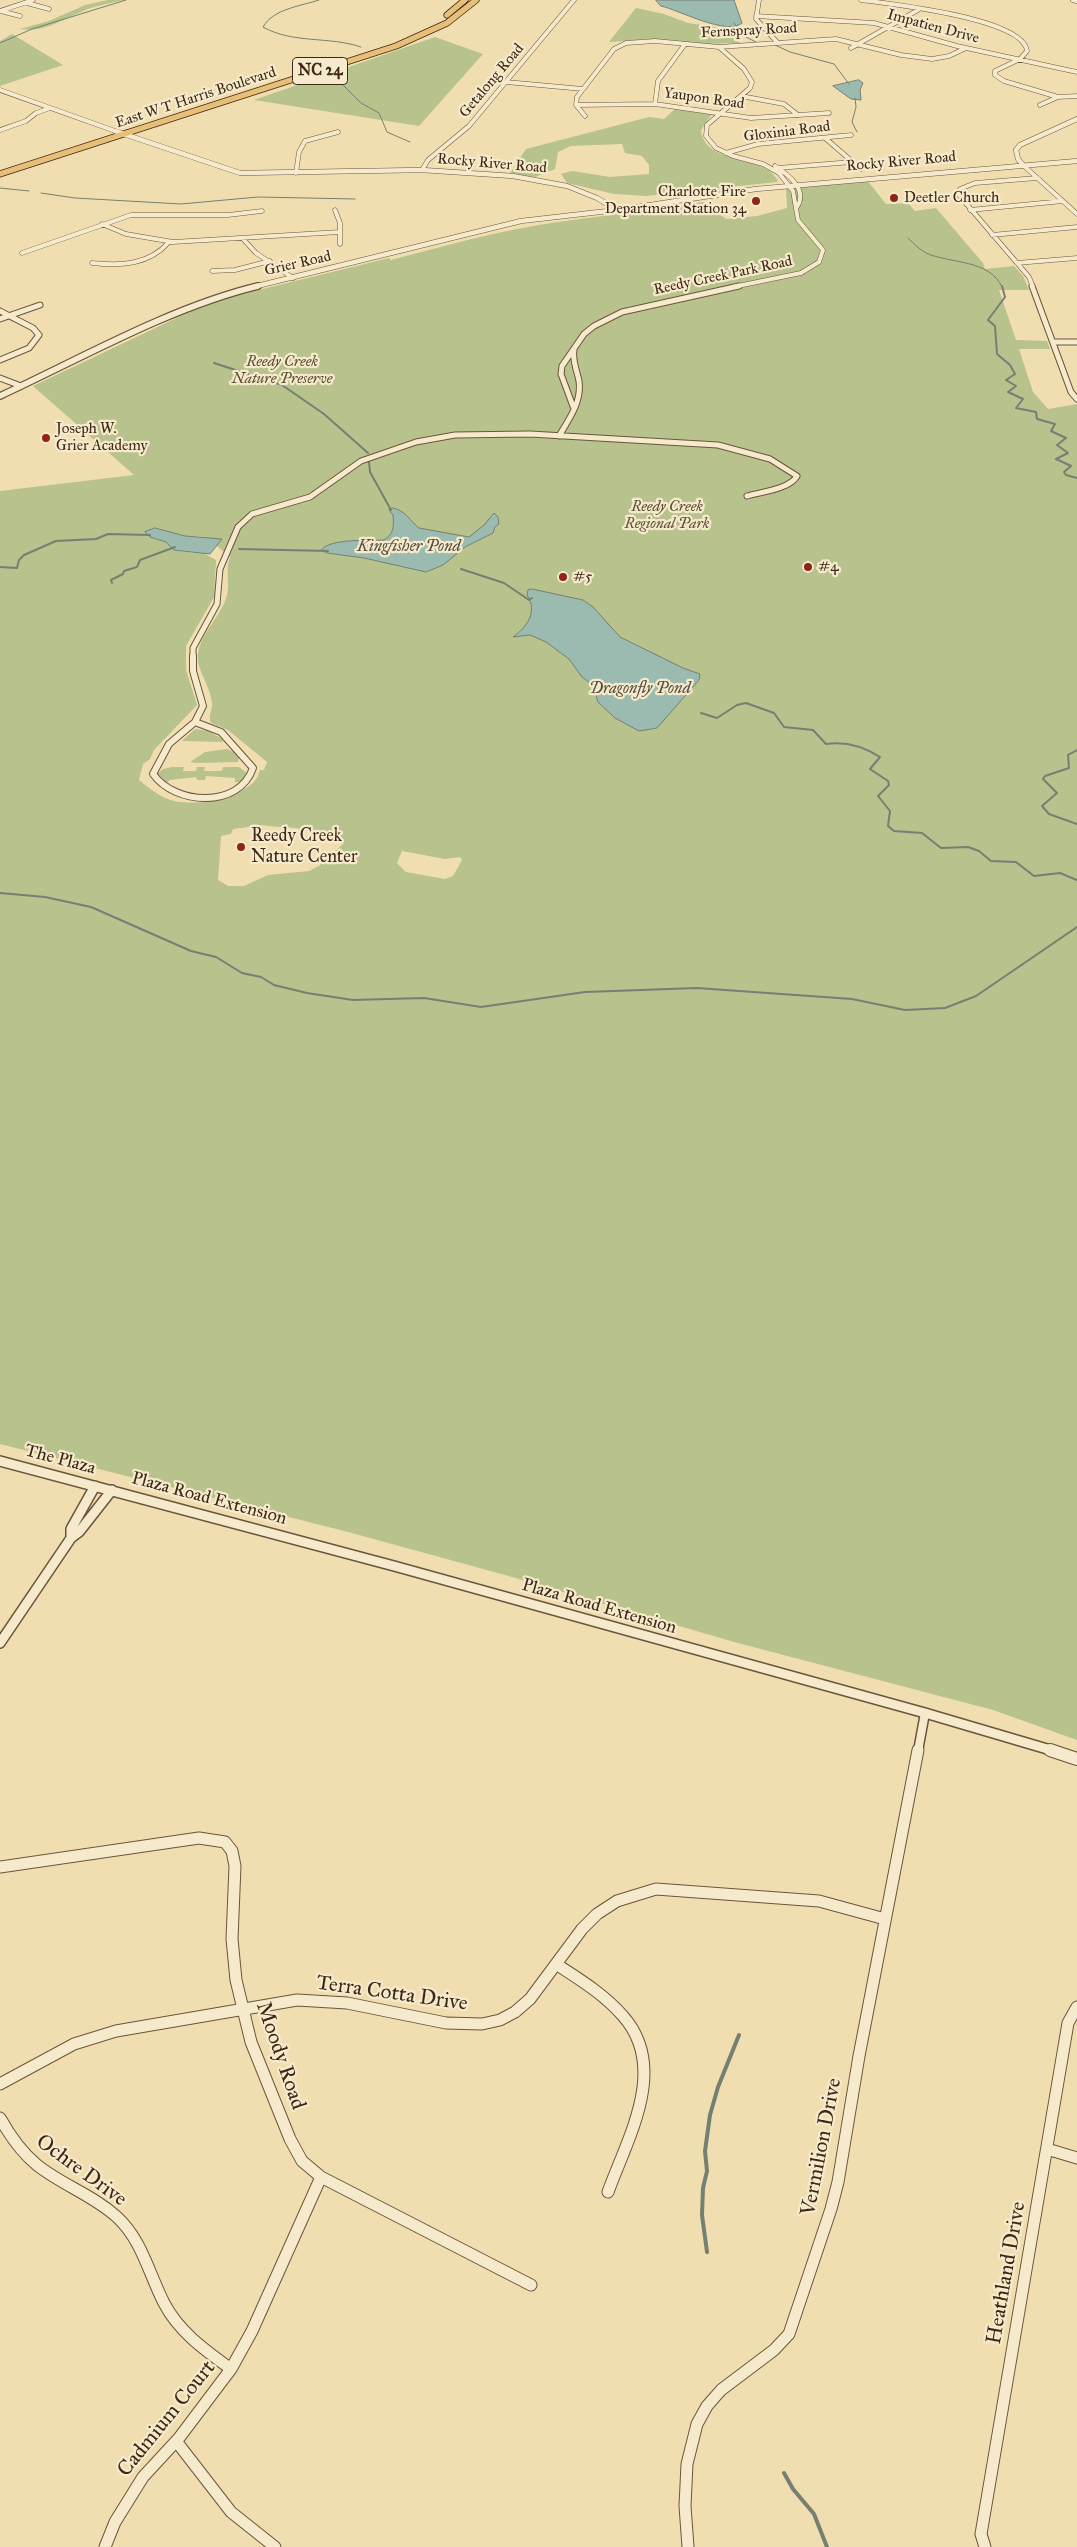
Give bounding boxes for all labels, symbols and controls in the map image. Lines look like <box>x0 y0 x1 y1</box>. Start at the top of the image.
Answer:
street label: Impatien Drive <box>885 6 981 48</box>
street label: Fernspray Road <box>700 19 798 43</box>
street label: Getalong Road <box>456 40 528 122</box>
road number: NC 24 <box>292 58 348 84</box>
street label: East W T Harris Boulevard <box>113 64 279 132</box>
street label: Yaupon Road <box>662 84 746 114</box>
street label: Gloxinia Road <box>743 118 831 146</box>
street label: Rocky River Road <box>845 148 957 176</box>
street label: Rocky River Road <box>436 150 548 178</box>
place label: Charlotte Fire Department Station 34 <box>605 183 746 218</box>
place label: Deetler Church <box>904 189 999 207</box>
marker: Deetler Church <box>888 192 900 204</box>
marker: Charlotte Fire Department Station 34 <box>750 195 762 207</box>
street label: Grier Road <box>263 248 333 280</box>
street label: Reedy Creek Park Road <box>652 253 794 299</box>
park label: Reedy Creek Nature Preserve <box>232 353 332 388</box>
place label: Joseph W. Grier Academy <box>56 420 148 455</box>
marker: Joseph W. Grier Academy <box>40 432 52 444</box>
park label: Reedy Creek Regional Park <box>625 498 709 533</box>
water label: Kingfisher Pond <box>357 537 461 557</box>
place label: #4 <box>818 558 839 576</box>
marker: #4 <box>802 561 814 573</box>
place label: #5 <box>573 568 592 586</box>
marker: #5 <box>557 571 569 583</box>
water label: Dragonfly Pond <box>589 679 691 699</box>
place label: Reedy Creek Nature Center <box>251 826 357 869</box>
marker: Reedy Creek Nature Center <box>235 841 247 853</box>
street label: The Plaza <box>22 1440 98 1480</box>
street label: Plaza Road Extension <box>129 1468 289 1530</box>
street label: Plaza Road Extension <box>519 1575 679 1639</box>
street label: Terra Cotta Drive <box>315 1971 469 2017</box>
street label: Moody Road <box>250 1999 310 2113</box>
street label: Vermilion Drive <box>796 2076 848 2218</box>
street label: Ochre Drive <box>31 2130 131 2212</box>
street label: Heathland Drive <box>982 2200 1032 2346</box>
street label: Cadmium Court <box>113 2356 221 2482</box>

